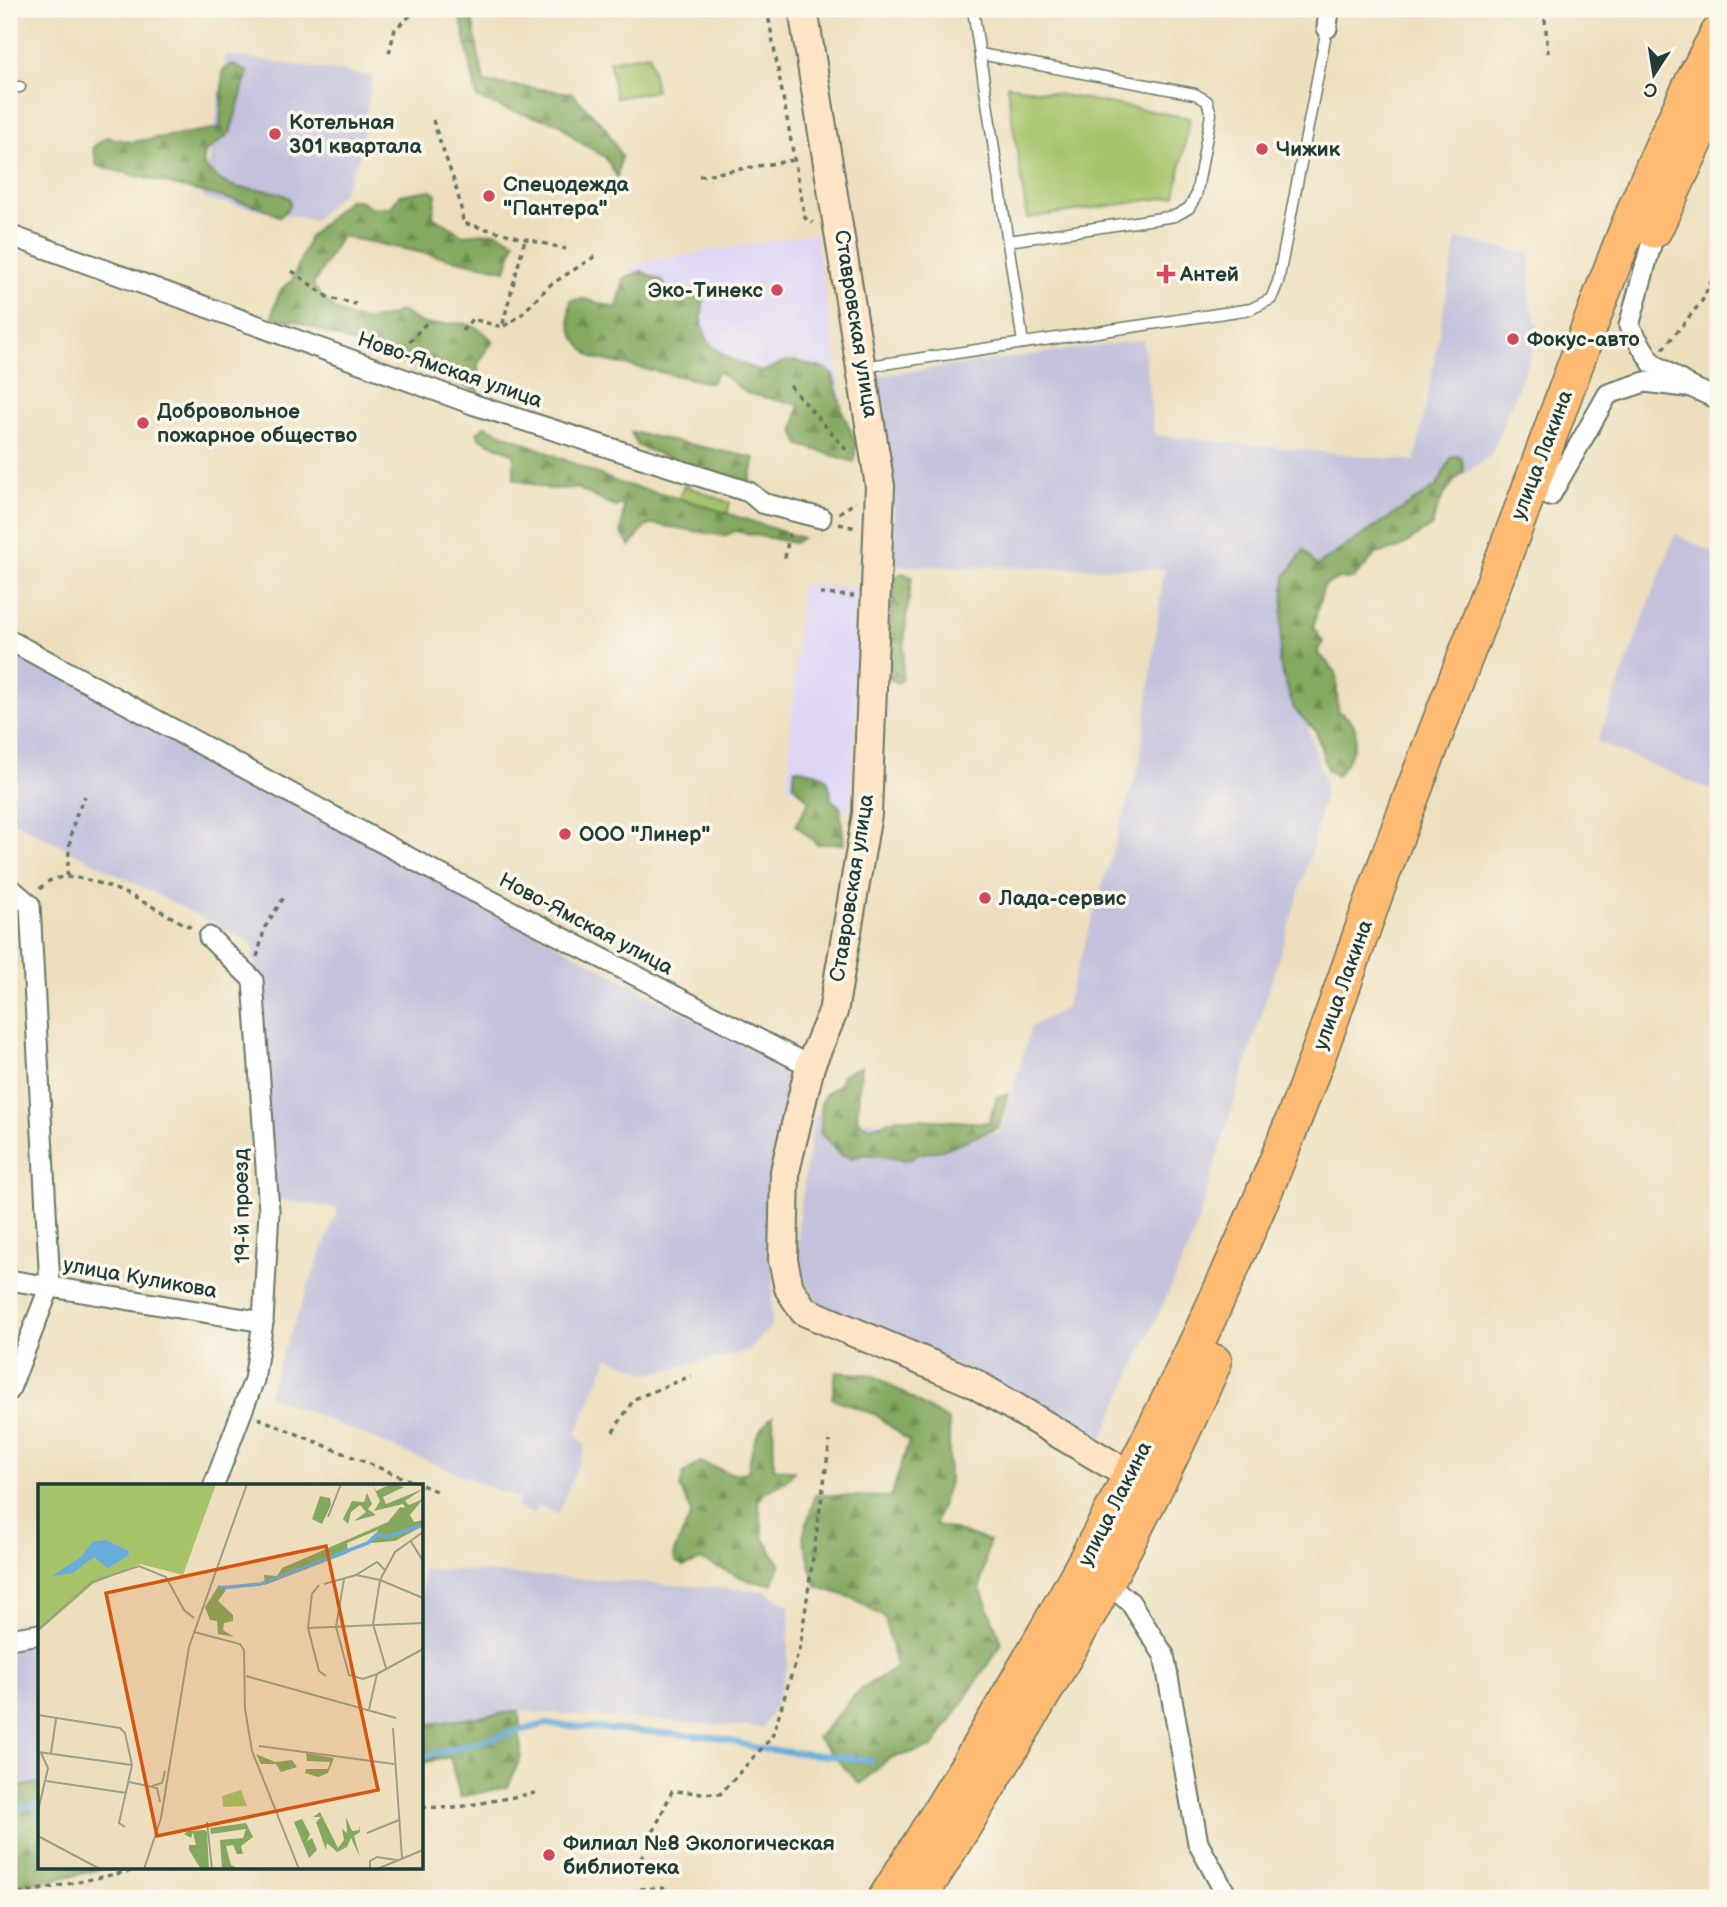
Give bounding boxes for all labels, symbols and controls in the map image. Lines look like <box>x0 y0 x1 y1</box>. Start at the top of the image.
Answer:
north arrow <box>1618 38 1688 108</box>
text: С <box>1642 77 1660 102</box>
place label: Котельная 301 квартала <box>289 110 422 159</box>
marker: Котельная 301 квартала <box>267 126 283 142</box>
place label: Чижик <box>1276 137 1341 162</box>
marker: Чижик <box>1254 141 1270 157</box>
place label: Спецодежда "Пантера" <box>503 172 629 221</box>
marker: Спецодежда "Пантера" <box>481 188 497 204</box>
street label: Ставровская улица <box>829 228 883 420</box>
place label: Антей <box>1179 262 1239 287</box>
marker: Антей <box>1158 266 1174 282</box>
place label: Эко-Тинекс <box>648 278 763 303</box>
marker: Эко-Тинекс <box>769 282 785 298</box>
street label: Ново-Ямская улица <box>354 327 546 414</box>
place label: Фокус-авто <box>1527 327 1640 352</box>
marker: Фокус-авто <box>1505 331 1521 347</box>
street label: улица Лакина <box>1506 386 1578 523</box>
place label: Добровольное пожарное общество <box>157 399 357 448</box>
marker: Добровольное пожарное общество <box>135 415 151 431</box>
street label: Ставровская улица <box>825 792 879 984</box>
place label: ООО "Линер" <box>579 822 710 847</box>
marker: ООО "Линер" <box>557 826 573 842</box>
street label: Ново-Ямская улица <box>495 867 678 981</box>
place label: Лада-сервис <box>998 886 1127 911</box>
marker: Лада-сервис <box>977 890 993 906</box>
street label: улица Лакина <box>1308 916 1378 1054</box>
street label: 19-й проезд <box>228 1148 256 1264</box>
street label: улица Куликова <box>61 1252 219 1304</box>
street label: улица Лакина <box>1073 1437 1157 1571</box>
inset map <box>38 1484 424 1868</box>
place label: Филиал №8 Экологическая библиотека <box>563 1831 835 1880</box>
marker: Филиал №8 Экологическая библиотека <box>541 1847 557 1863</box>

